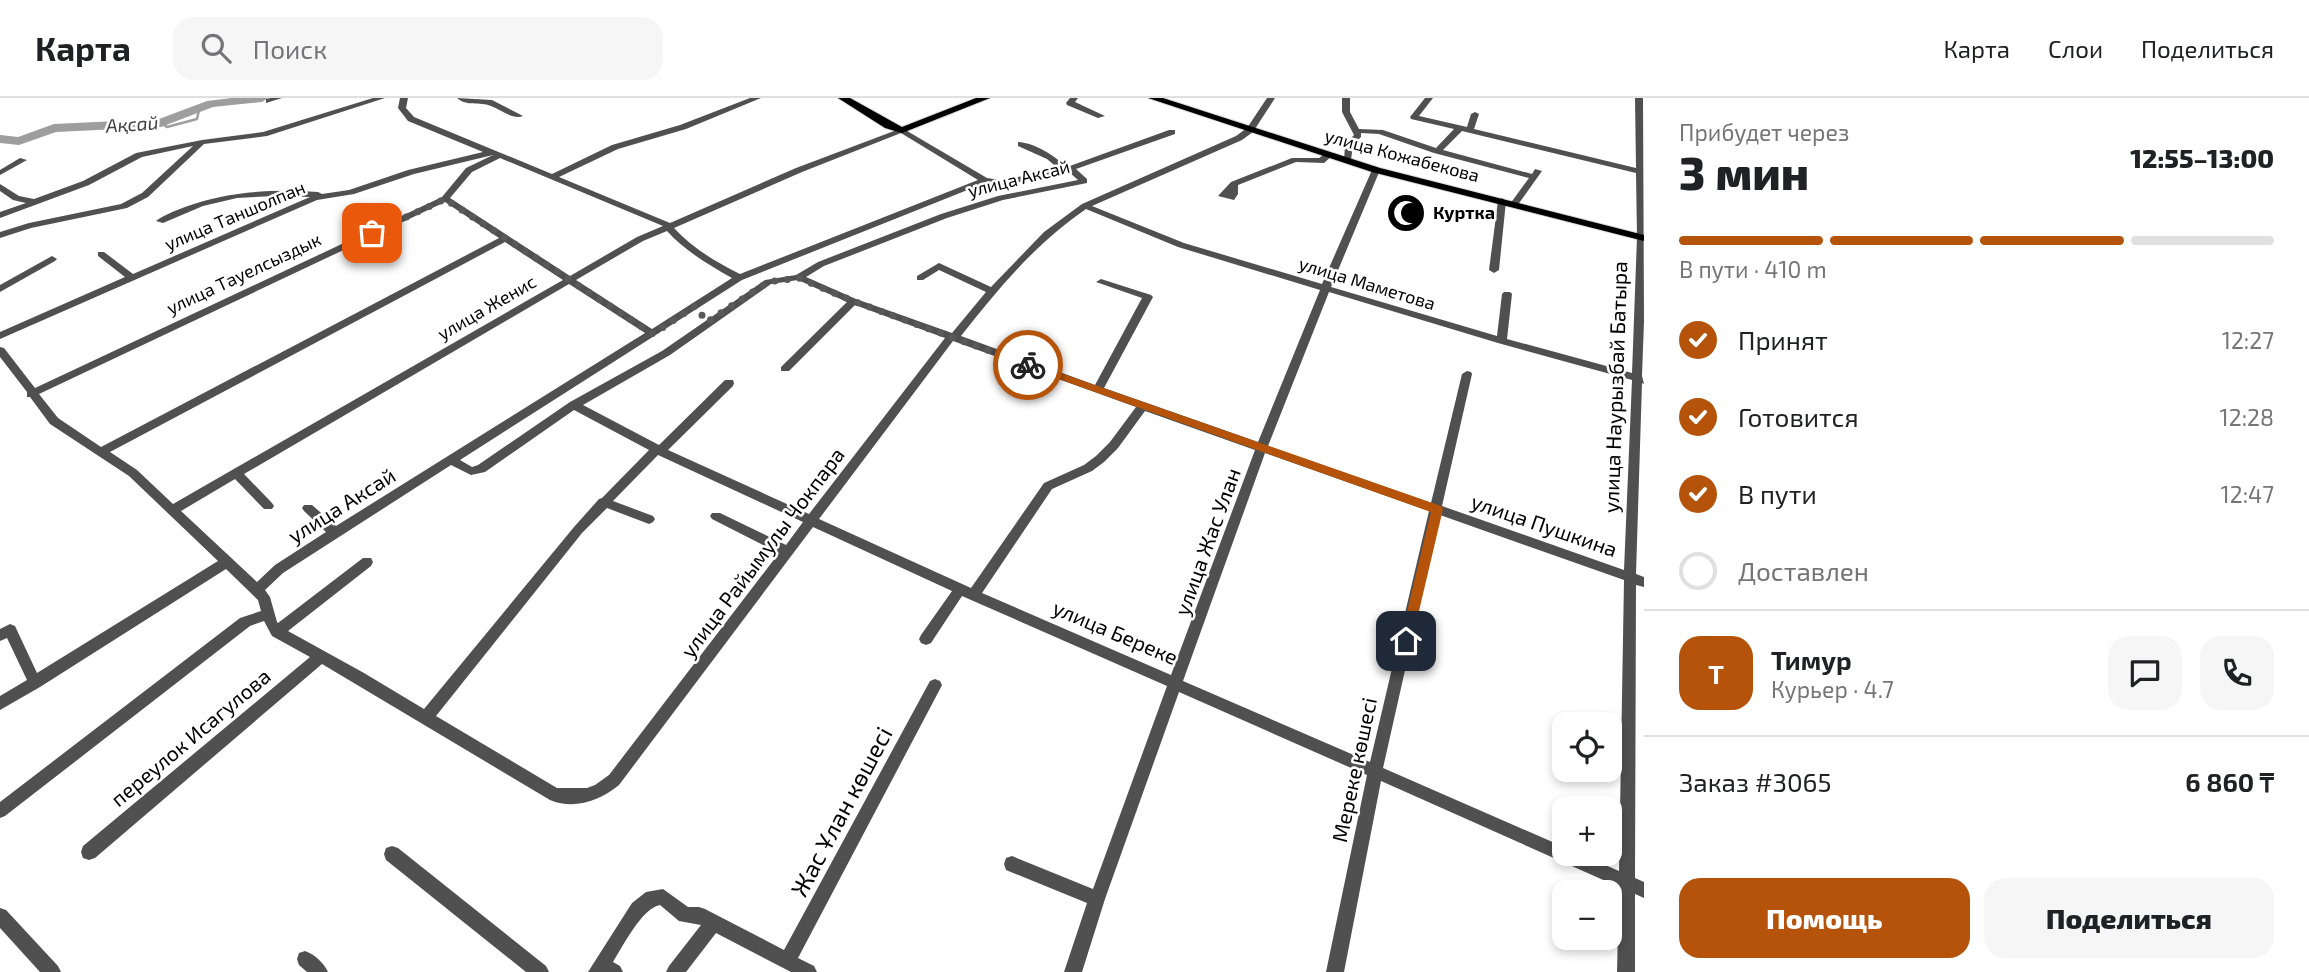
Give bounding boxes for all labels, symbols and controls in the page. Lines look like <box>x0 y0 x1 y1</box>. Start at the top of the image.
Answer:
search box <box>173 17 663 80</box>
text: Карта <box>35 28 131 68</box>
icon: search <box>197 29 235 67</box>
text: Поиск <box>253 33 327 64</box>
text: Карта <box>1943 34 2010 63</box>
text: Слои <box>2048 34 2103 63</box>
text: Поделиться <box>2141 34 2274 63</box>
water label: Ақсай <box>104 110 159 137</box>
text: Прибудет через <box>1679 118 1849 146</box>
street label: улица Кожабекова <box>1323 124 1482 186</box>
text: 12:55–13:00 <box>2130 142 2274 173</box>
text: 3 мин <box>1679 144 1809 199</box>
street label: улица Аксай <box>965 155 1072 201</box>
street label: улица Таншолпан <box>161 176 308 255</box>
mosque icon: Куртка <box>1385 192 1427 234</box>
place label: Куртка <box>1433 201 1495 223</box>
pin <box>342 203 402 263</box>
icon: bag <box>353 214 391 252</box>
street label: улица Тауелсыздык <box>163 228 325 319</box>
street label: улица Маметова <box>1296 252 1438 314</box>
text: В пути · 410 m <box>1679 255 1827 283</box>
street label: улица Наурызбай Батыра <box>1598 261 1632 513</box>
street label: улица Женис <box>433 270 540 344</box>
icon: check <box>1679 321 1717 359</box>
text: Принят <box>1738 324 1828 355</box>
text: 12:27 <box>2222 326 2274 354</box>
courier <box>993 330 1063 400</box>
icon: bike <box>1009 346 1047 384</box>
icon: check <box>1679 398 1717 436</box>
text: Готовится <box>1738 401 1859 432</box>
text: 12:28 <box>2220 403 2274 431</box>
street label: улица Райымулы Чокпара <box>675 442 850 663</box>
street label: улица Аксай <box>283 462 400 548</box>
street label: улица Жас Улан <box>1168 464 1246 619</box>
icon: check <box>1679 475 1717 513</box>
text: В пути <box>1738 478 1817 509</box>
text: 12:47 <box>2221 480 2274 508</box>
street label: улица Пушкина <box>1468 488 1621 562</box>
text: Доставлен <box>1738 555 1869 586</box>
street label: улица Береке <box>1049 594 1182 670</box>
pin <box>1376 611 1436 671</box>
icon: home <box>1387 622 1425 660</box>
button: chat <box>2108 636 2182 710</box>
button: phone <box>2200 636 2274 710</box>
text: Тимур <box>1771 644 1852 675</box>
text: Т <box>1708 658 1724 689</box>
street label: переулок Исагулова <box>105 663 276 812</box>
text: Курьер · 4.7 <box>1771 675 1894 703</box>
street label: Мереке көшесі <box>1326 695 1381 844</box>
map controls <box>1552 712 1622 950</box>
button: locate <box>1552 712 1622 782</box>
street label: Жас Ұлан көшесі <box>784 721 898 901</box>
text: Заказ #3065 <box>1679 766 1831 797</box>
text: 6 860 ₸ <box>2185 766 2274 797</box>
button: + <box>1552 796 1622 866</box>
button: Помощь <box>1679 878 1970 958</box>
button: Поделиться <box>1984 878 2274 958</box>
button: − <box>1552 880 1622 950</box>

